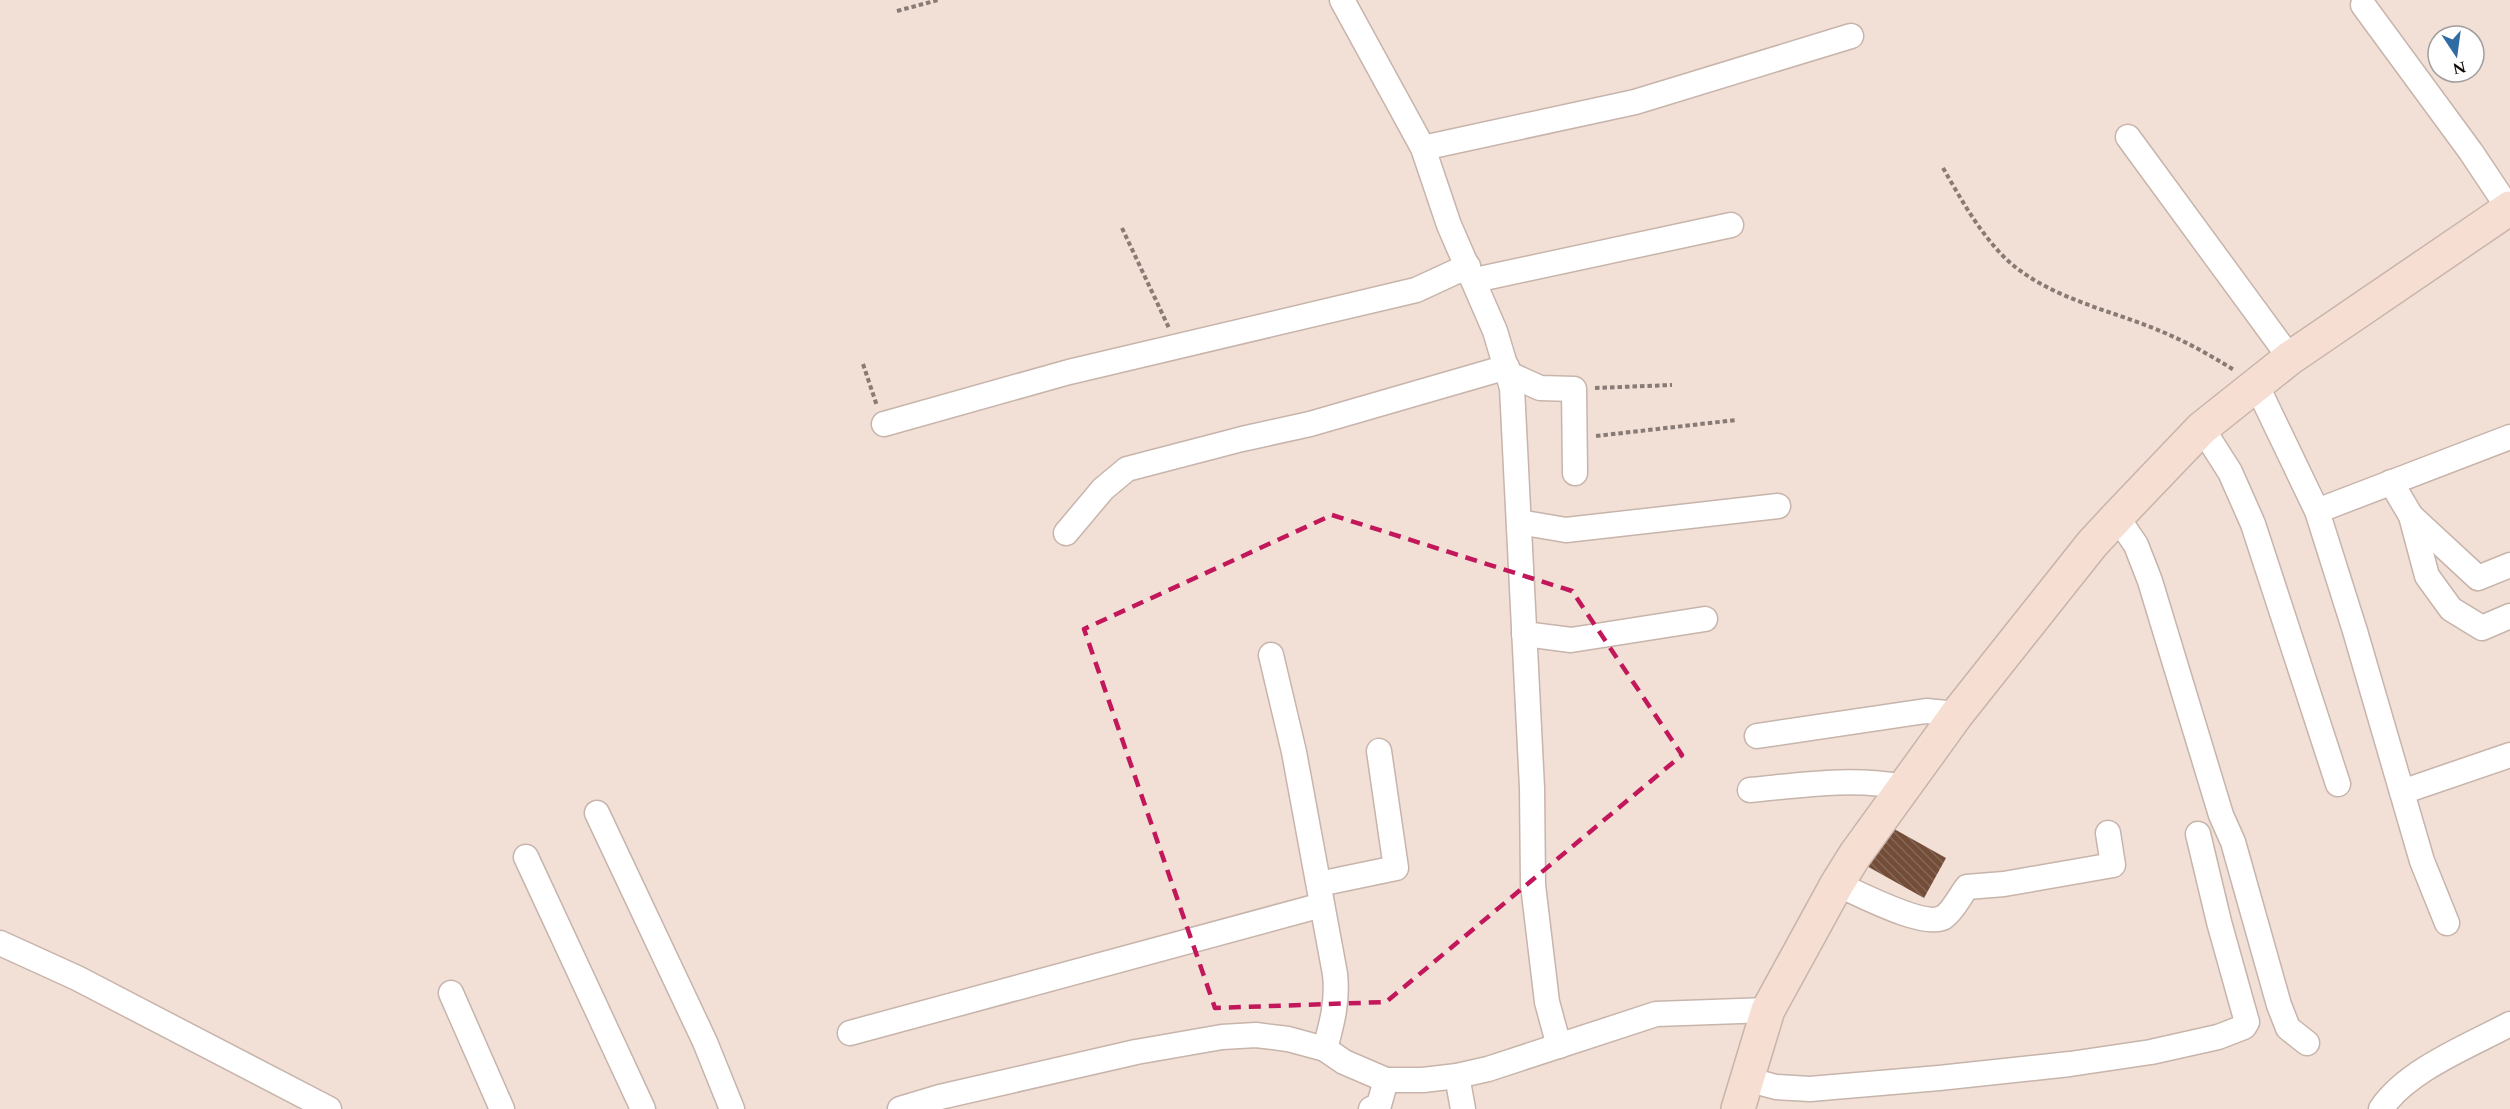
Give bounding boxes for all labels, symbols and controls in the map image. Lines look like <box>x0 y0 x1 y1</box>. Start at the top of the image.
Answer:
north arrow <box>2426 24 2486 84</box>
text: N <box>2450 54 2468 81</box>

